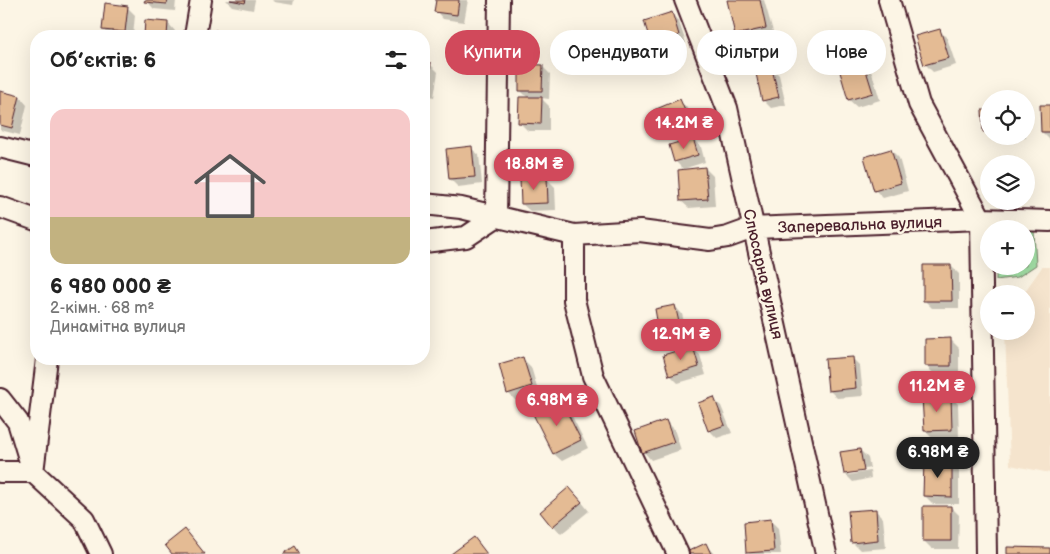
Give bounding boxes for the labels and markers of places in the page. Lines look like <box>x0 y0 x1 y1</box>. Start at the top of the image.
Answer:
pin: 14.2M ₴ <box>638 108 730 150</box>
pin: 18.8M ₴ <box>488 148 580 191</box>
pin: 12.9M ₴ <box>635 318 727 361</box>
pin: 11.2M ₴ <box>891 370 983 413</box>
pin: 6.98M ₴ <box>511 384 603 427</box>
pin: 6.98M ₴ <box>892 436 984 479</box>

